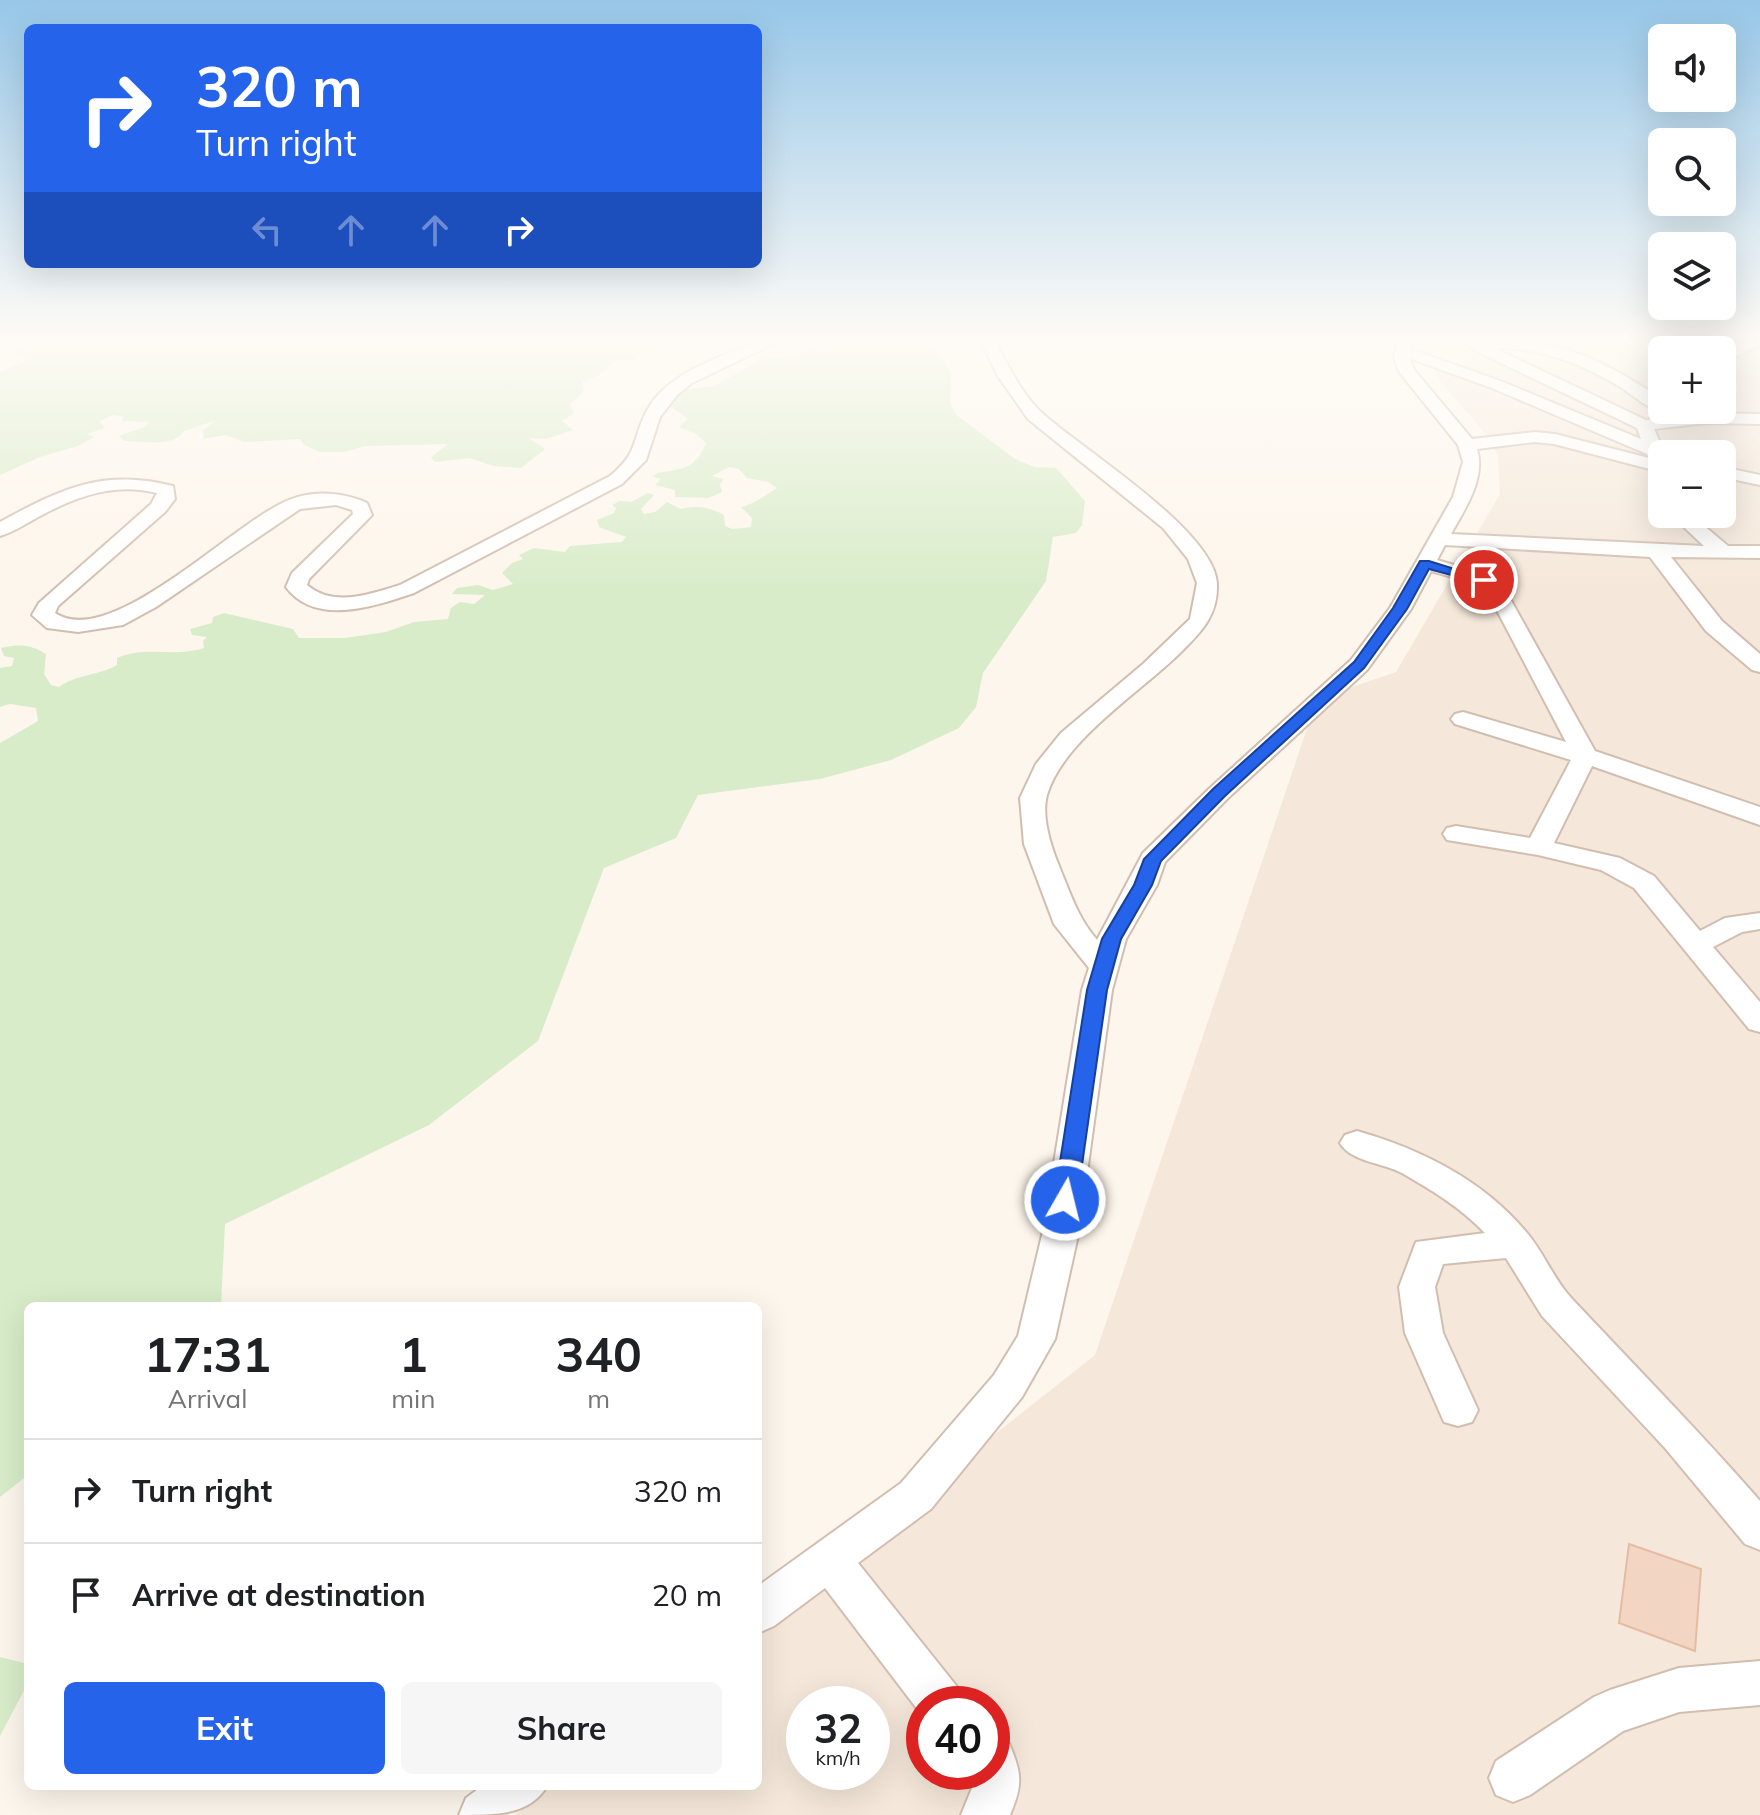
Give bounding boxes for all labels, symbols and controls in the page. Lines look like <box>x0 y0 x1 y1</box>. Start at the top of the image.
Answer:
map controls <box>1648 24 1736 528</box>
button: sound <box>1648 24 1736 112</box>
text: 320 m <box>196 51 363 121</box>
icon: right <box>64 56 168 160</box>
text: Turn right <box>196 120 357 165</box>
button: search <box>1648 128 1736 216</box>
icon: left <box>245 208 289 252</box>
icon: ahead <box>329 208 373 252</box>
icon: ahead <box>413 208 457 252</box>
icon: right <box>497 208 541 252</box>
button: layers <box>1648 232 1736 320</box>
button: + <box>1648 336 1736 424</box>
button: − <box>1648 440 1736 528</box>
pin <box>1450 546 1518 614</box>
icon: arrive <box>1462 558 1506 602</box>
position arrow <box>1023 1158 1107 1242</box>
text: 17:31 <box>144 1324 271 1384</box>
text: 1 <box>399 1324 428 1384</box>
text: 340 <box>556 1324 642 1384</box>
text: Arrival <box>168 1382 247 1415</box>
text: min <box>391 1382 435 1415</box>
text: m <box>587 1382 610 1415</box>
icon: right <box>64 1469 108 1513</box>
text: Turn right <box>132 1472 272 1510</box>
text: 320 m <box>634 1472 722 1510</box>
icon: arrive <box>64 1573 108 1617</box>
text: Arrive at destination <box>132 1576 426 1614</box>
text: 20 m <box>652 1576 722 1614</box>
button: Exit <box>64 1682 385 1774</box>
button: Share <box>401 1682 722 1774</box>
speed limit sign: 40 <box>906 1686 1010 1790</box>
text: 32 <box>814 1703 862 1753</box>
text: km/h <box>815 1745 861 1770</box>

